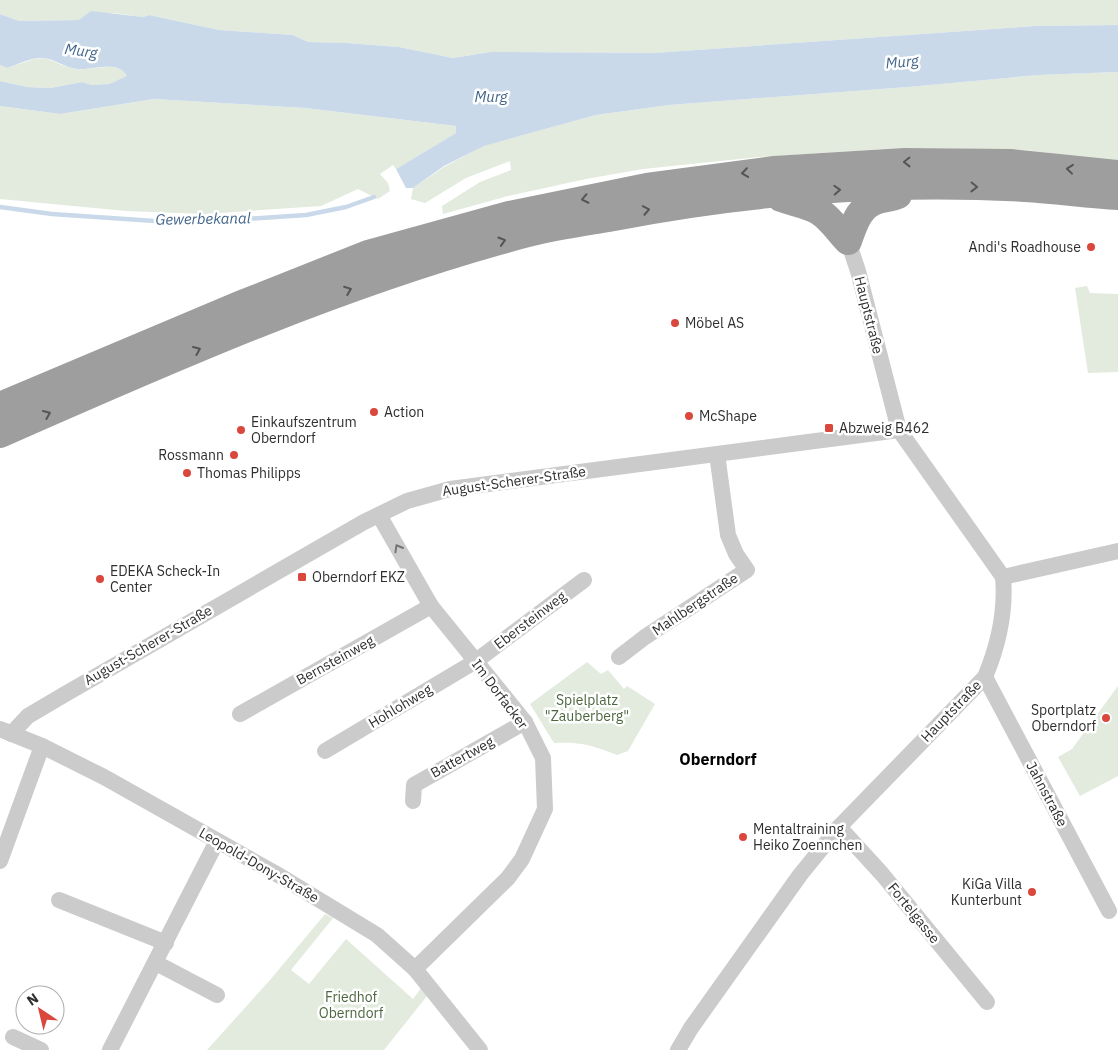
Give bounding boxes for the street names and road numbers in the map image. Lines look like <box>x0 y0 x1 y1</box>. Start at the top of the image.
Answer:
street label: Hauptstraße <box>851 274 887 356</box>
street label: August-Scherer-Straße <box>441 462 587 500</box>
street label: Mahlbergstraße <box>649 569 742 639</box>
street label: Ebersteinweg <box>490 587 570 653</box>
street label: August-Scherer-Straße <box>81 601 215 689</box>
street label: Bernsteinweg <box>293 631 378 689</box>
street label: Im Dorfacker <box>468 656 532 732</box>
street label: Hauptstraße <box>917 676 985 746</box>
street label: Hohlohweg <box>365 680 436 732</box>
street label: Battertweg <box>427 732 497 782</box>
street label: Jahnstraße <box>1022 758 1072 830</box>
street label: Leopold-Dony-Straße <box>196 823 322 907</box>
street label: Fortelgasse <box>884 879 944 947</box>

